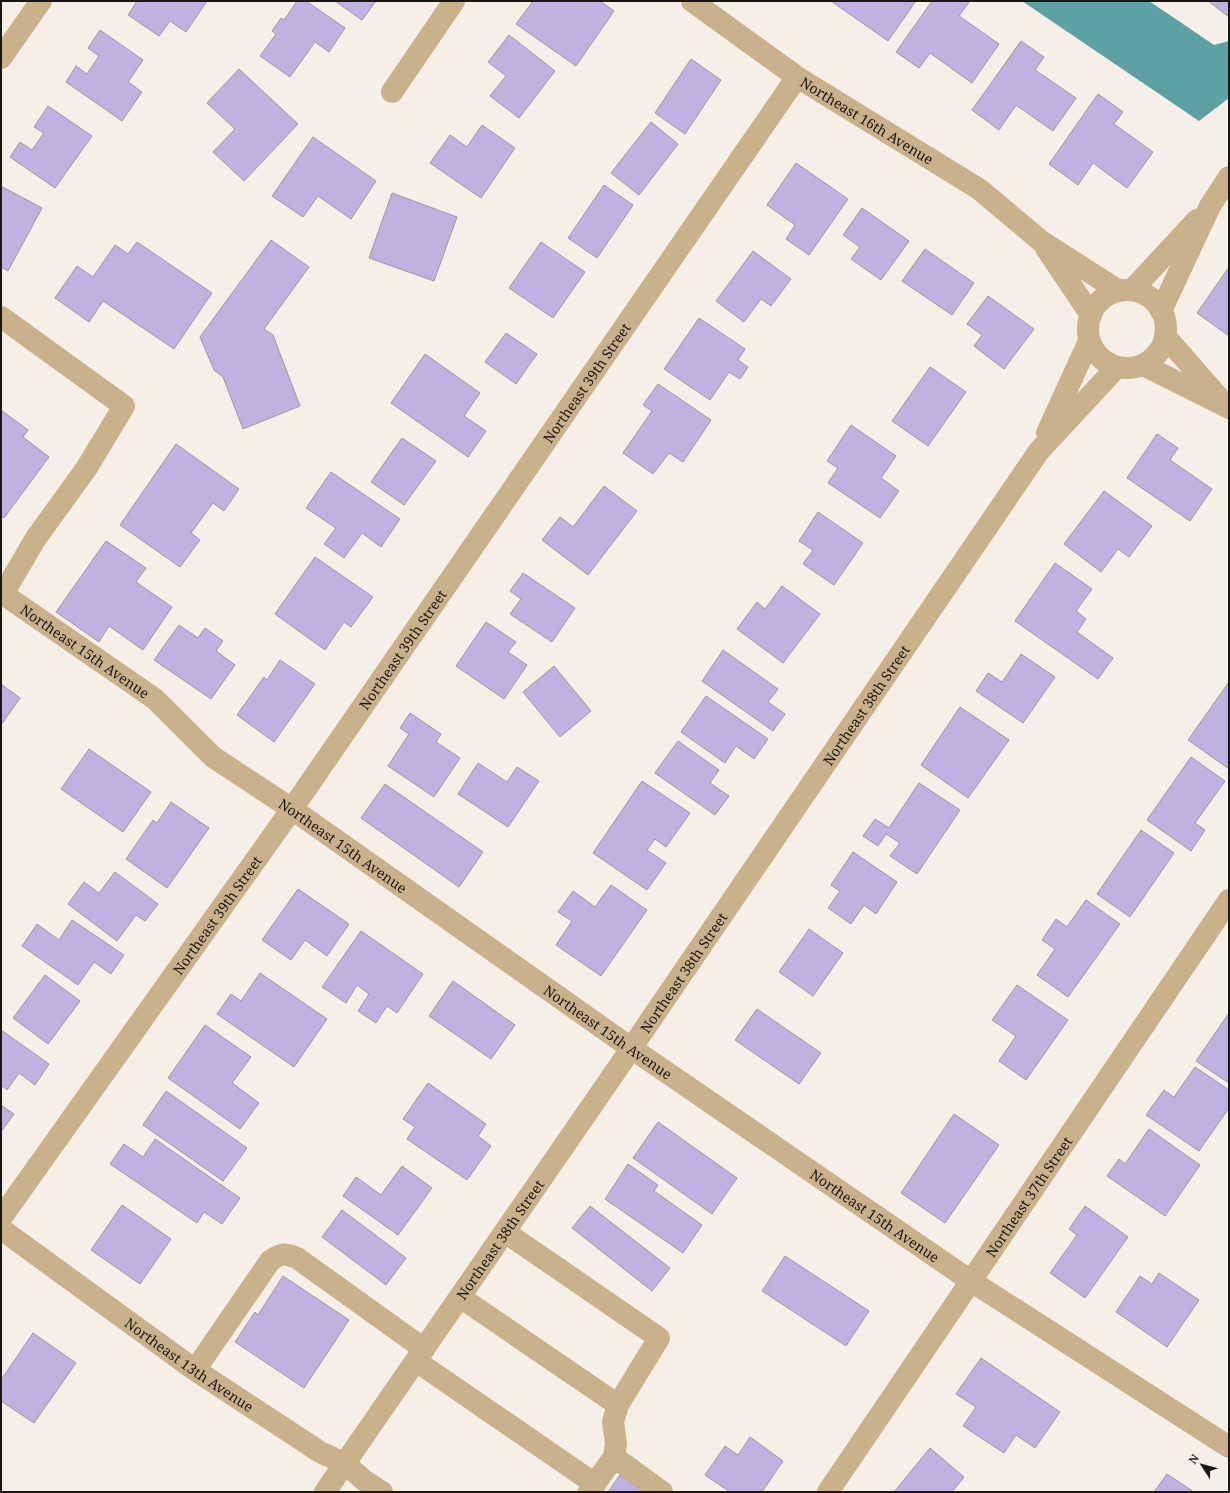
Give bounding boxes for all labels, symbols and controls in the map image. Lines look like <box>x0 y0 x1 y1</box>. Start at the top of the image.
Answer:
street label: Northeast 16th Avenue <box>797 72 937 168</box>
street label: Northeast 39th Street <box>538 319 634 446</box>
street label: Northeast 39th Street <box>354 586 450 713</box>
street label: Northeast 15th Avenue <box>17 600 153 702</box>
street label: Northeast 38th Street <box>818 641 914 769</box>
street label: Northeast 15th Avenue <box>275 794 411 897</box>
street label: Northeast 39th Street <box>168 852 266 978</box>
street label: Northeast 38th Street <box>635 908 731 1036</box>
street label: Northeast 15th Avenue <box>540 980 676 1083</box>
street label: Northeast 37th Street <box>981 1132 1076 1260</box>
street label: Northeast 15th Avenue <box>807 1164 943 1266</box>
street label: Northeast 38th Street <box>451 1176 548 1303</box>
street label: Northeast 13th Avenue <box>121 1313 258 1416</box>
north arrow <box>1182 1445 1222 1485</box>
text: N <box>1185 1451 1202 1467</box>

